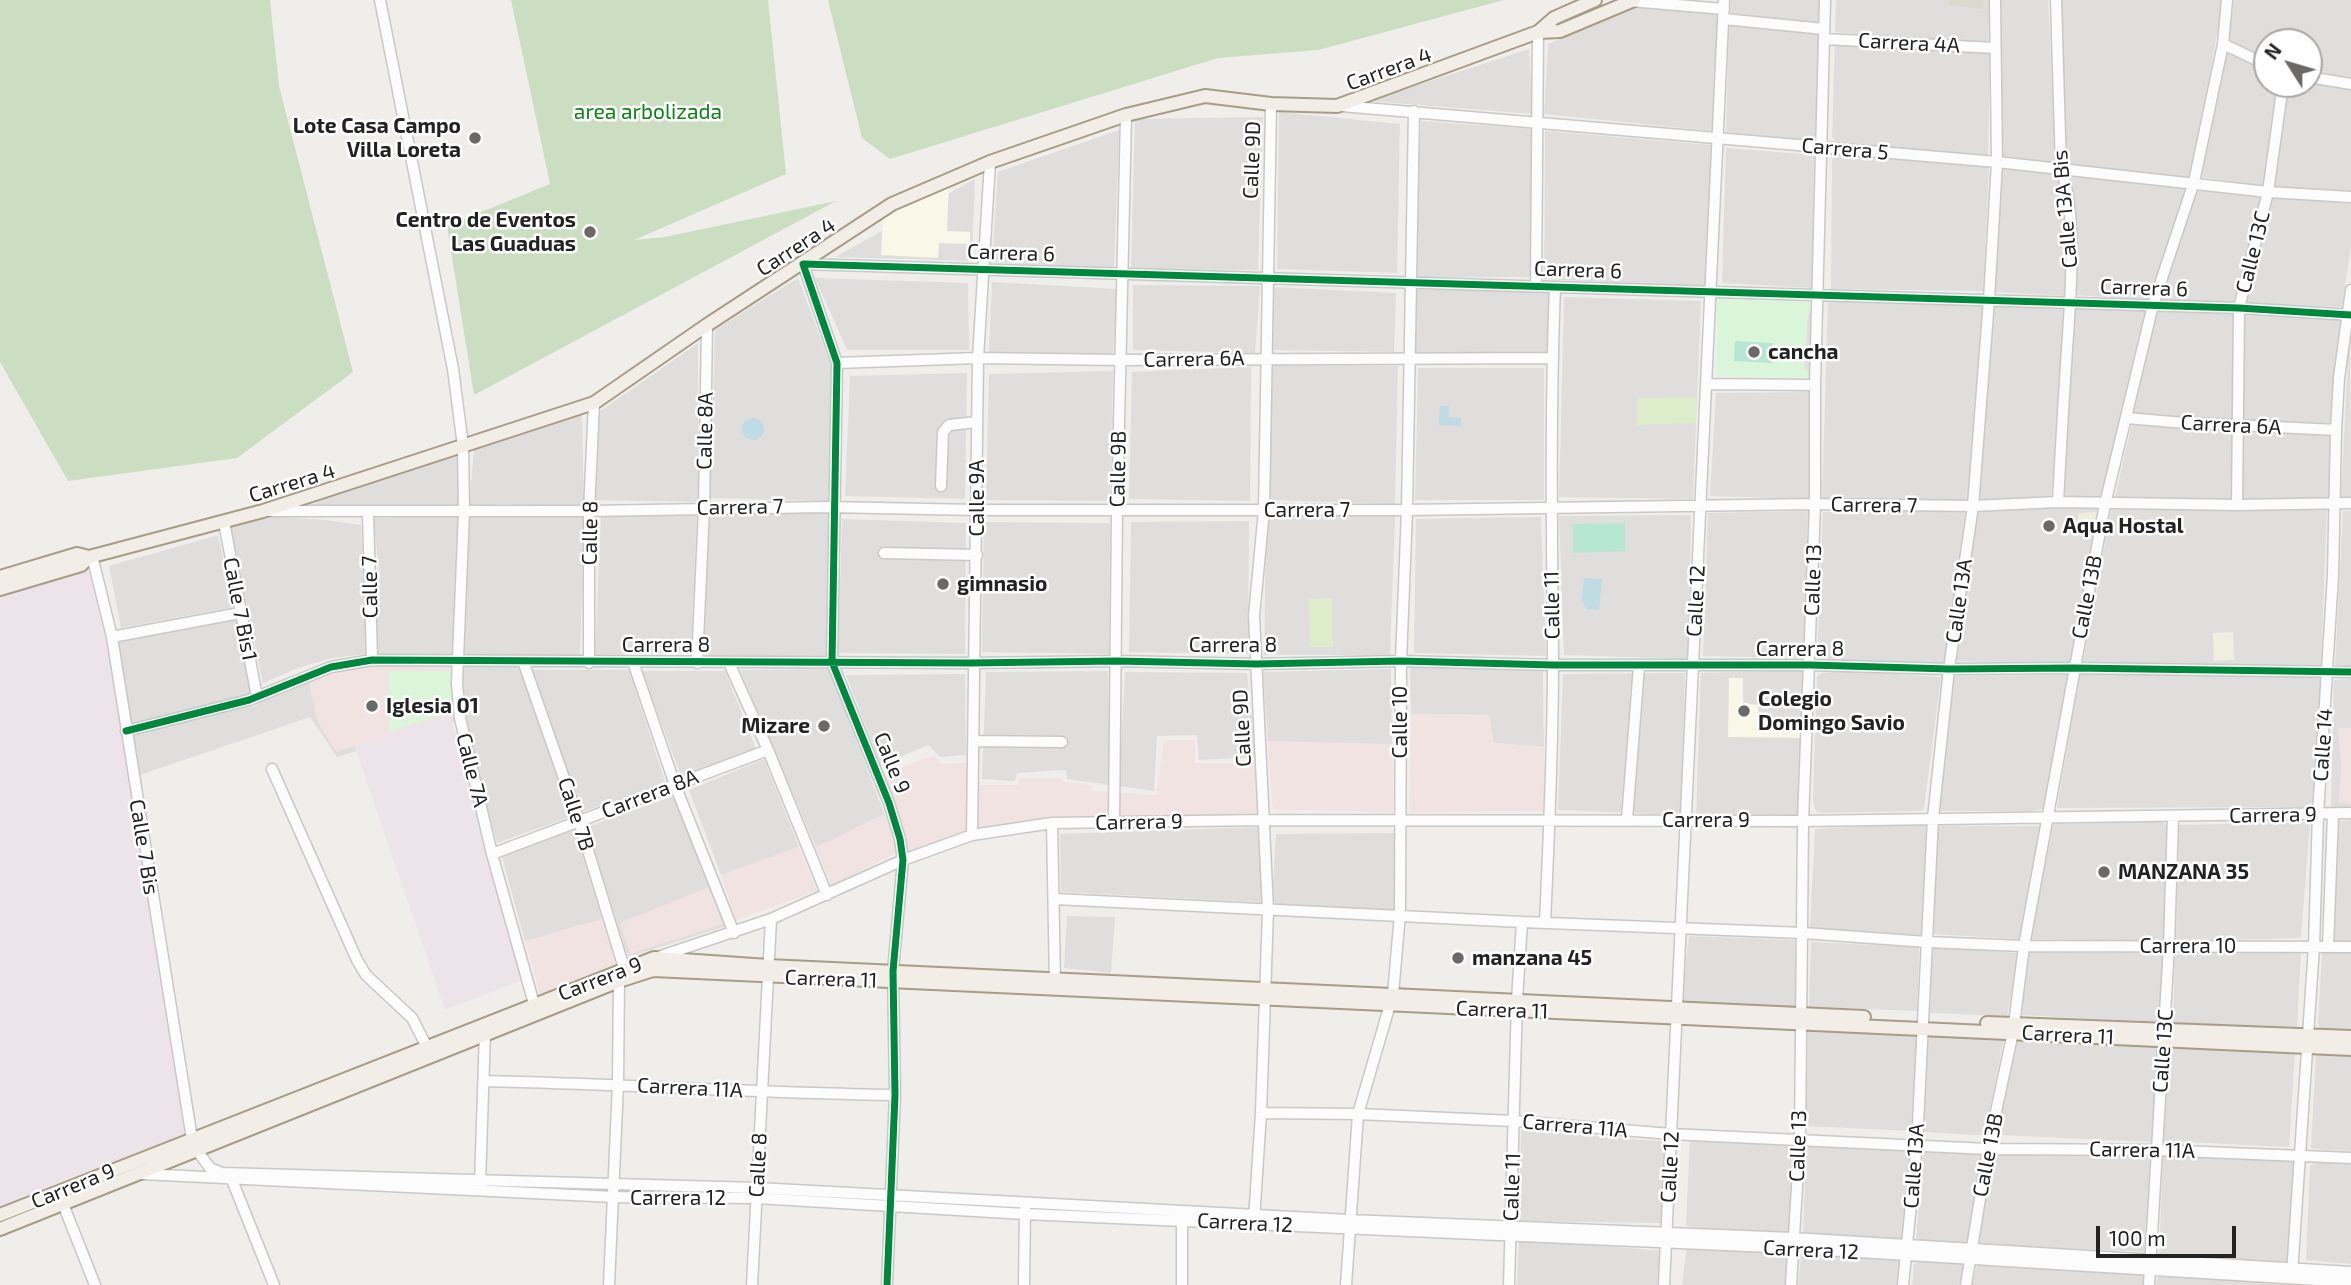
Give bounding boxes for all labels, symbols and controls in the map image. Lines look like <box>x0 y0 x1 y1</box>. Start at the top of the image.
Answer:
street label: Carrera 4A <box>1857 28 1961 58</box>
north arrow <box>2253 28 2323 98</box>
text: N <box>2259 39 2286 64</box>
street label: Carrera 4 <box>1343 42 1435 96</box>
park label: area arbolizada <box>574 99 722 125</box>
place label: Lote Casa Campo Villa Loreta <box>293 113 461 163</box>
street label: Calle 9D <box>1238 121 1266 199</box>
marker: Lote Casa Campo Villa Loreta <box>467 130 483 146</box>
street label: Carrera 5 <box>1800 133 1890 165</box>
street label: Calle 13A Bis <box>2047 149 2083 269</box>
place label: Centro de Eventos Las Guaduas <box>395 207 576 257</box>
street label: Calle 13C <box>2231 208 2275 296</box>
street label: Carrera 4 <box>752 212 840 282</box>
marker: Centro de Eventos Las Guaduas <box>582 224 598 240</box>
street label: Carrera 6 <box>967 239 1055 267</box>
street label: Carrera 6 <box>1534 256 1622 284</box>
street label: Carrera 6 <box>2100 274 2188 302</box>
place label: cancha <box>1768 339 1839 365</box>
marker: cancha <box>1746 344 1762 360</box>
street label: Carrera 6A <box>1143 346 1245 372</box>
street label: Calle 8A <box>692 392 718 470</box>
street label: Carrera 6A <box>2180 410 2282 440</box>
street label: Calle 9B <box>1105 430 1131 508</box>
street label: Carrera 4 <box>246 458 338 508</box>
street label: Calle 9A <box>964 459 990 537</box>
street label: Carrera 7 <box>1830 492 1918 518</box>
street label: Carrera 7 <box>696 494 784 520</box>
street label: Carrera 7 <box>1264 497 1350 523</box>
street label: Calle 8 <box>577 500 603 566</box>
place label: Aqua Hostal <box>2063 513 2184 539</box>
marker: Aqua Hostal <box>2041 518 2057 534</box>
street label: Calle 13 <box>1799 544 1827 616</box>
street label: Calle 13B <box>2067 553 2107 641</box>
street label: Calle 7 Bis1 <box>218 555 262 663</box>
street label: Calle 7 <box>357 555 383 619</box>
street label: Calle 13A <box>1941 557 1977 645</box>
street label: Calle 12 <box>1682 564 1710 638</box>
street label: Calle 11 <box>1539 570 1565 640</box>
place label: gimnasio <box>957 571 1047 597</box>
marker: gimnasio <box>935 576 951 592</box>
street label: Carrera 8 <box>622 632 710 658</box>
street label: Carrera 8 <box>1189 632 1277 658</box>
street label: Carrera 8 <box>1756 636 1844 662</box>
street label: Calle 10 <box>1387 686 1413 758</box>
place label: Colegio Domingo Savio <box>1758 686 1905 736</box>
street label: Calle 9D <box>1227 688 1257 768</box>
place label: Iglesia 01 <box>386 693 479 719</box>
marker: Iglesia 01 <box>364 698 380 714</box>
marker: Colegio Domingo Savio <box>1736 703 1752 719</box>
street label: Calle 14 <box>2308 708 2338 782</box>
place label: Mizare <box>741 713 810 739</box>
marker: Mizare <box>816 718 832 734</box>
street label: Calle 9 <box>868 729 916 797</box>
street label: Calle 7A <box>451 731 493 809</box>
street label: Carrera 8A <box>598 764 702 824</box>
street label: Calle 7B <box>552 774 600 854</box>
street label: Calle 7 Bis <box>124 797 164 897</box>
street label: Carrera 9 <box>2229 802 2317 828</box>
street label: Carrera 9 <box>1662 807 1750 833</box>
street label: Carrera 9 <box>1095 809 1183 835</box>
place label: MANZANA 35 <box>2118 859 2249 885</box>
marker: MANZANA 35 <box>2096 864 2112 880</box>
street label: Carrera 10 <box>2140 933 2236 959</box>
place label: manzana 45 <box>1472 945 1592 971</box>
marker: manzana 45 <box>1450 950 1466 966</box>
street label: Carrera 9 <box>554 951 646 1007</box>
street label: Carrera 11 <box>784 965 878 993</box>
street label: Carrera 11 <box>1455 996 1549 1024</box>
street label: Calle 13C <box>2148 1008 2178 1094</box>
street label: Carrera 11 <box>2021 1020 2115 1050</box>
street label: Carrera 11A <box>637 1073 743 1103</box>
street label: Carrera 11A <box>1521 1109 1629 1143</box>
street label: Calle 13 <box>1784 1110 1812 1182</box>
street label: Calle 13B <box>1968 1111 2008 1199</box>
street label: Calle 13A <box>1898 1123 1930 1209</box>
street label: Calle 12 <box>1656 1130 1684 1204</box>
street label: Calle 8 <box>744 1132 772 1198</box>
street label: Carrera 11A <box>2089 1136 2195 1164</box>
street label: Calle 11 <box>1498 1152 1526 1222</box>
street label: Carrera 9 <box>27 1158 119 1214</box>
street label: Carrera 12 <box>630 1185 726 1211</box>
street label: Carrera 12 <box>1196 1208 1294 1238</box>
scale bar <box>2099 1212 2239 1256</box>
text: 100 m <box>2109 1225 2166 1250</box>
street label: Carrera 12 <box>1762 1235 1860 1265</box>

